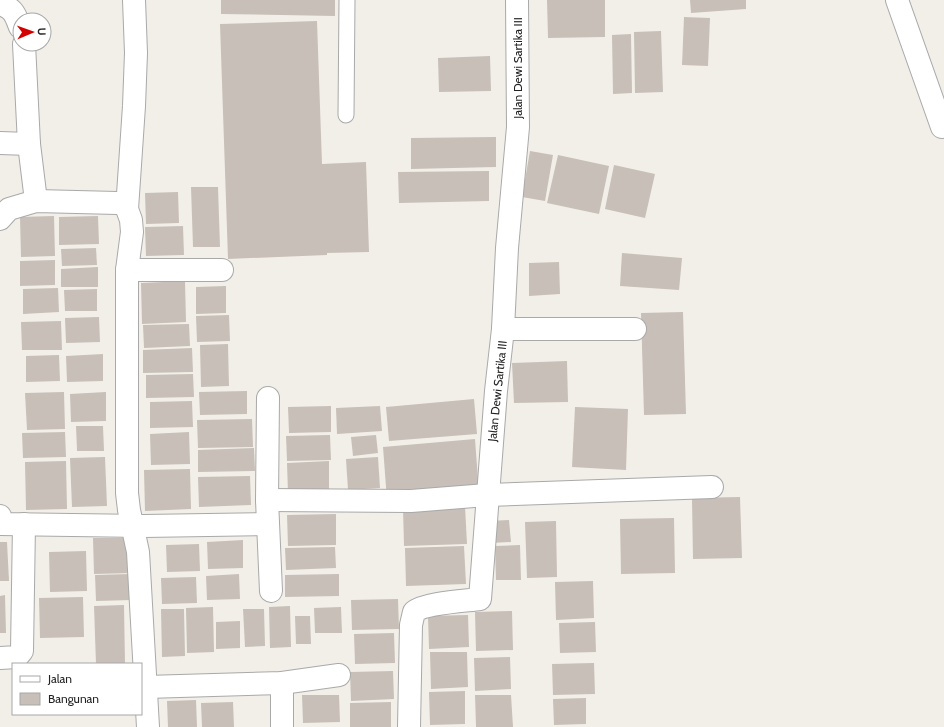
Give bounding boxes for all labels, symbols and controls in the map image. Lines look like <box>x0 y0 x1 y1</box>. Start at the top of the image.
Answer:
north arrow <box>12 12 52 52</box>
street label: Jalan Dewi Sartika III <box>510 17 525 120</box>
text: U <box>35 27 49 36</box>
street label: Jalan Dewi Sartika III <box>484 340 510 443</box>
legend <box>12 663 142 715</box>
text: Jalan <box>47 671 72 686</box>
text: Bangunan <box>48 691 99 706</box>

